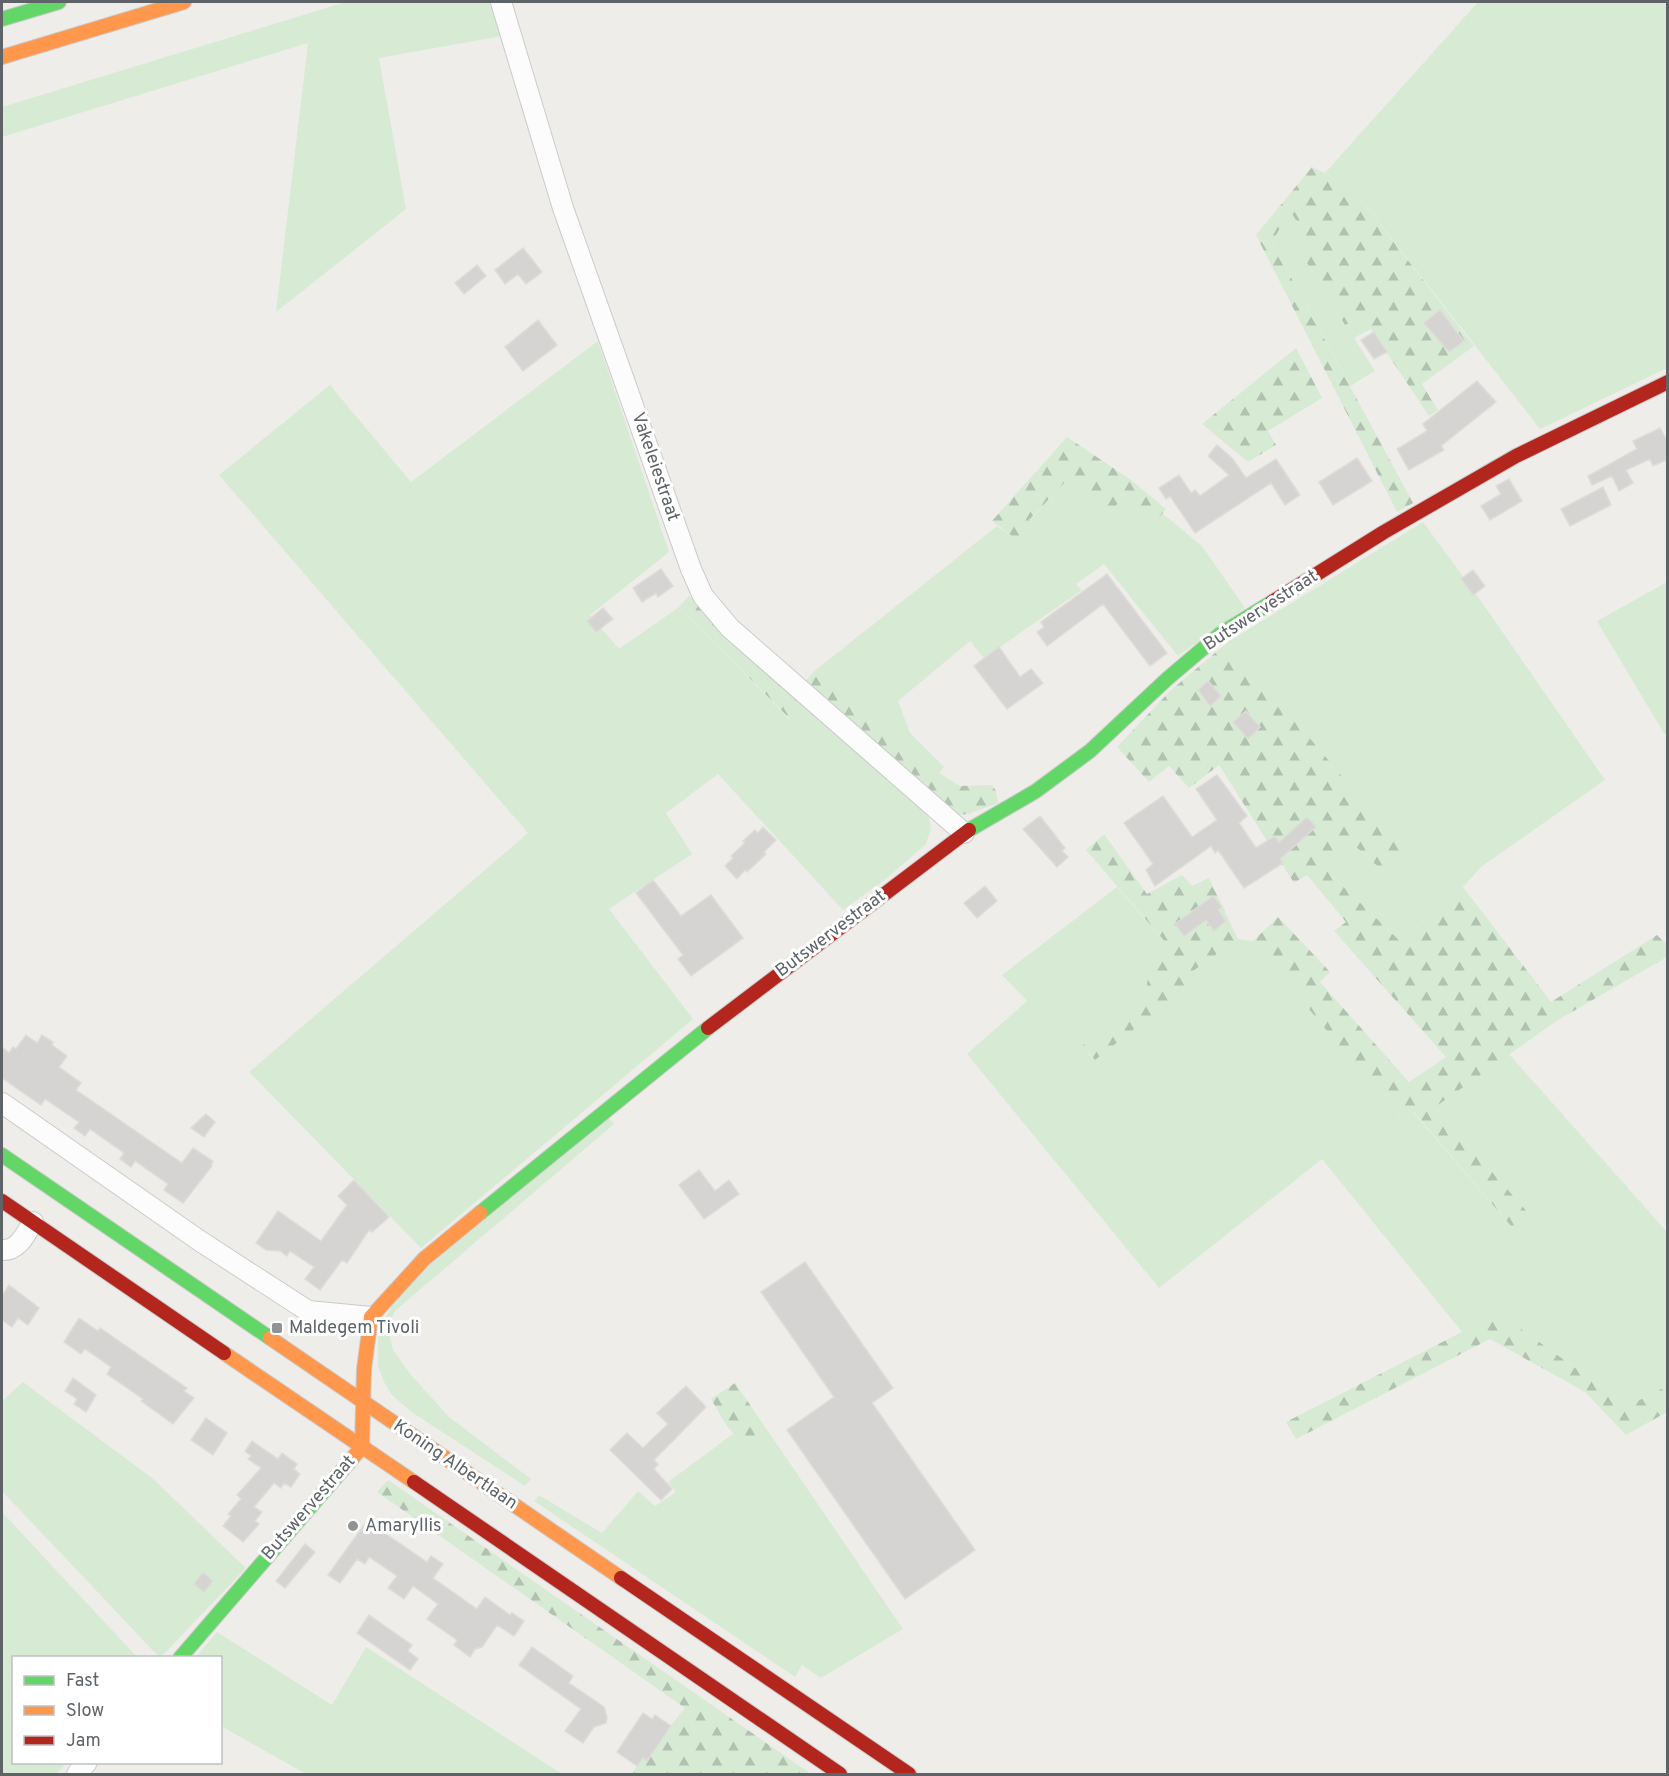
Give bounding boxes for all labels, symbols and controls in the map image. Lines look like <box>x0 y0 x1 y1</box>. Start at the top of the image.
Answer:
street label: Vakeleiestraat <box>626 410 684 524</box>
street label: Butswervestraat <box>1199 565 1323 657</box>
street label: Butswervestraat <box>771 885 891 983</box>
place label: Maldegem Tivoli <box>289 1317 419 1340</box>
marker: Maldegem Tivoli <box>270 1321 284 1335</box>
street label: Koning Albertlaan <box>388 1415 522 1515</box>
street label: Butswervestraat <box>257 1451 361 1565</box>
place label: Amaryllis <box>365 1515 441 1538</box>
marker: Amaryllis <box>346 1519 360 1533</box>
legend <box>12 1656 222 1764</box>
text: Fast <box>66 1670 99 1693</box>
text: Slow <box>66 1700 104 1723</box>
text: Jam <box>66 1730 101 1753</box>

